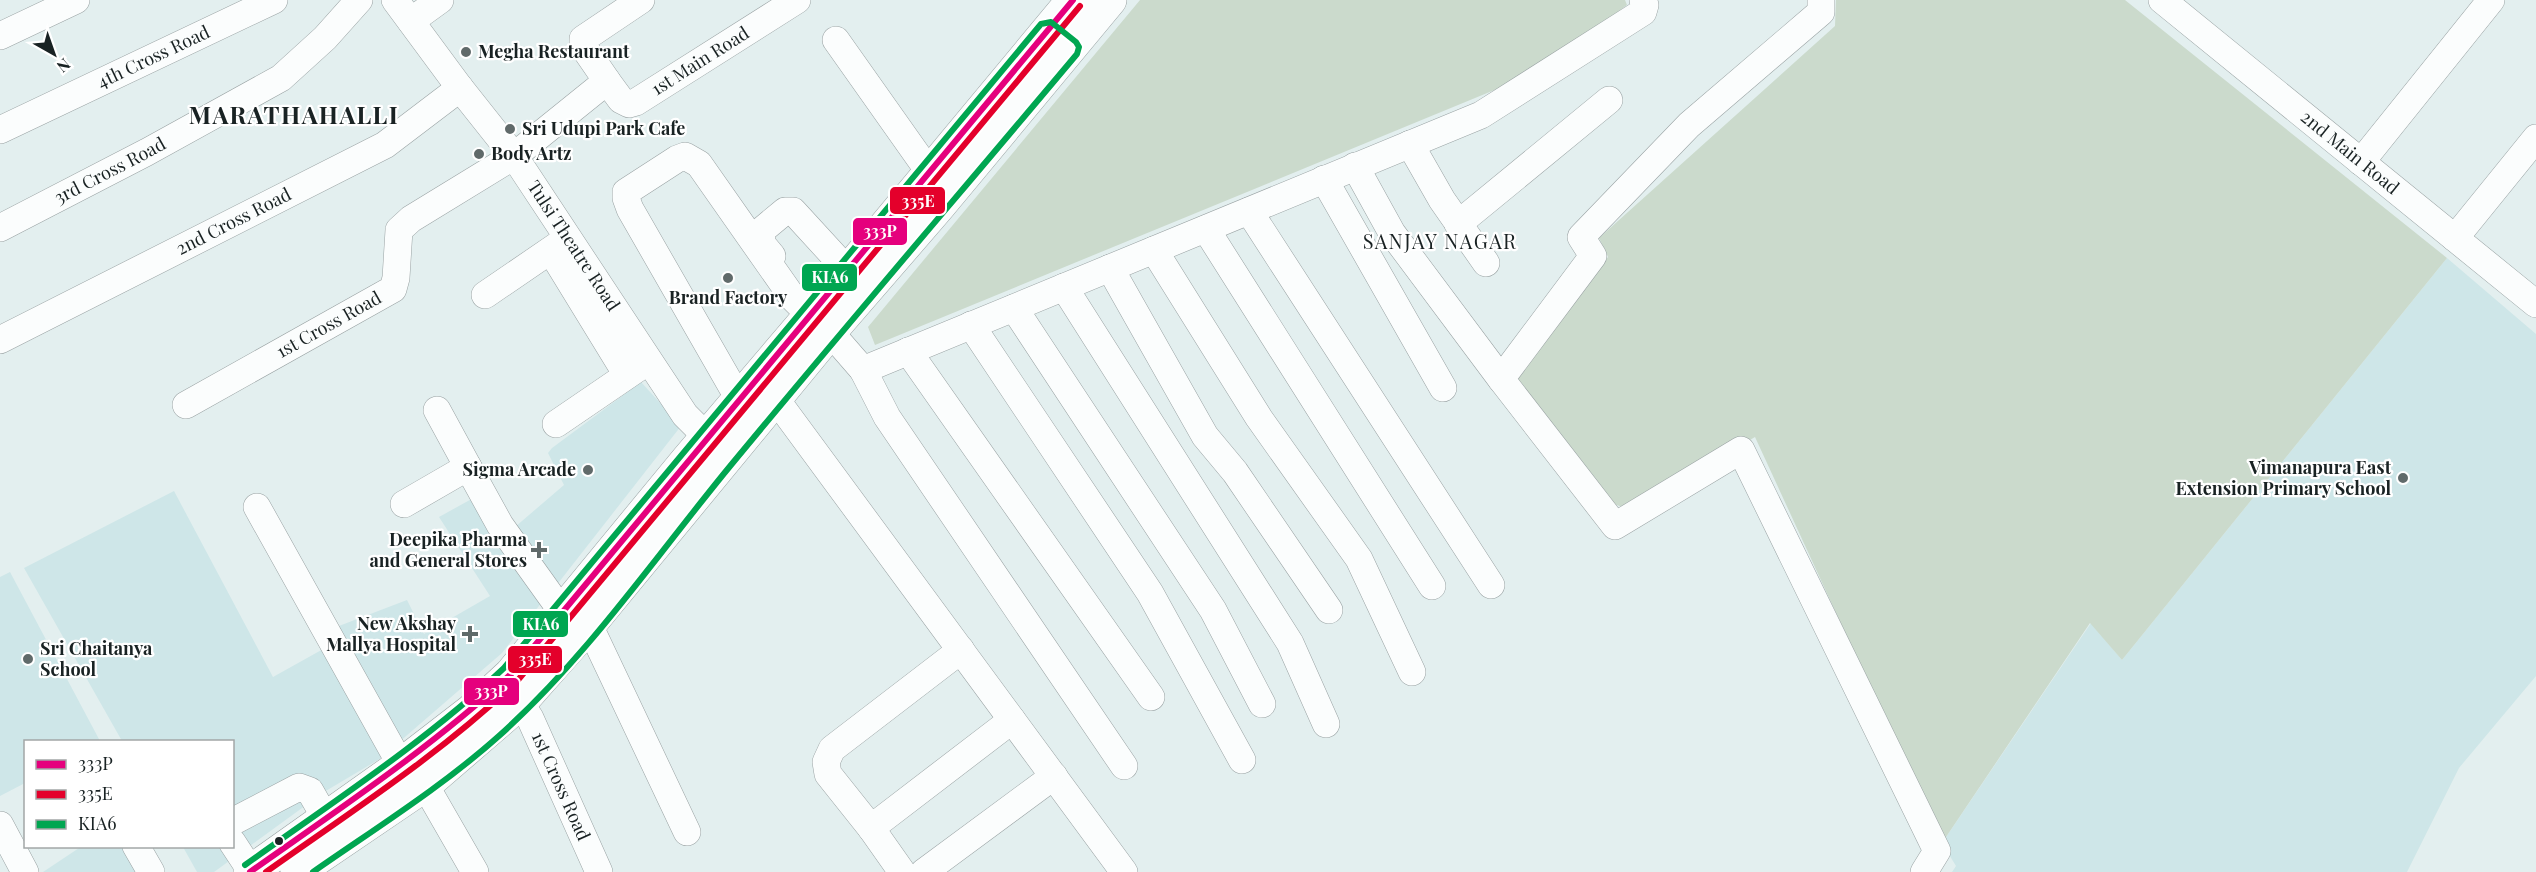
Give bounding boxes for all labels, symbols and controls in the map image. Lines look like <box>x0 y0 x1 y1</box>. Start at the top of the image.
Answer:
street label: 4th Cross Road <box>93 19 214 93</box>
street label: 1st Main Road <box>646 20 754 100</box>
north arrow <box>24 24 84 84</box>
place label: Megha Restaurant <box>478 39 630 63</box>
marker: Megha Restaurant <box>459 45 473 59</box>
text: N <box>52 54 75 78</box>
district label: MARATHAHALLI <box>189 98 399 130</box>
street label: 2nd Main Road <box>2296 105 2405 199</box>
place label: Sri Udupi Park Cafe <box>522 116 685 140</box>
marker: Sri Udupi Park Cafe <box>503 122 517 136</box>
street label: 3rd Cross Road <box>50 131 170 209</box>
place label: Body Artz <box>491 141 572 165</box>
marker: Body Artz <box>472 147 486 161</box>
street label: Tulsi Theatre Road <box>523 176 626 316</box>
street label: 2nd Cross Road <box>172 181 295 260</box>
line badge: 335E <box>889 186 946 215</box>
text: 335E <box>901 190 935 211</box>
line badge: 333P <box>852 217 908 246</box>
text: 333P <box>863 220 897 241</box>
district label: SANJAY NAGAR <box>1363 227 1517 254</box>
line badge: KIA6 <box>801 263 858 292</box>
text: KIA6 <box>811 266 849 287</box>
marker: Brand Factory <box>721 271 735 285</box>
street label: 1st Cross Road <box>272 285 386 363</box>
place label: Brand Factory <box>669 285 788 309</box>
place label: Vimanapura East Extension Primary School <box>2175 455 2392 500</box>
place label: Sigma Arcade <box>463 457 576 481</box>
marker: Sigma Arcade <box>581 463 595 477</box>
marker: Vimanapura East Extension Primary School <box>2396 471 2410 485</box>
place label: Deepika Pharma and General Stores <box>369 527 528 572</box>
marker: Deepika Pharma and General Stores <box>532 543 546 557</box>
line badge: KIA6 <box>512 610 569 638</box>
place label: New Akshay Mallya Hospital <box>326 611 457 656</box>
text: KIA6 <box>522 613 560 634</box>
marker: New Akshay Mallya Hospital <box>461 625 479 643</box>
place label: Sri Chaitanya School <box>40 636 153 681</box>
line badge: 335E <box>507 645 563 674</box>
text: 335E <box>518 648 552 669</box>
marker: Sri Chaitanya School <box>21 652 35 666</box>
line badge: 333P <box>463 677 520 706</box>
text: 333P <box>474 680 508 701</box>
street label: 1st Cross Road <box>527 728 597 845</box>
legend <box>24 740 234 848</box>
text: 333P <box>78 751 113 775</box>
text: 335E <box>78 781 113 805</box>
text: KIA6 <box>78 811 117 835</box>
unlabelled marker <box>273 835 285 847</box>

